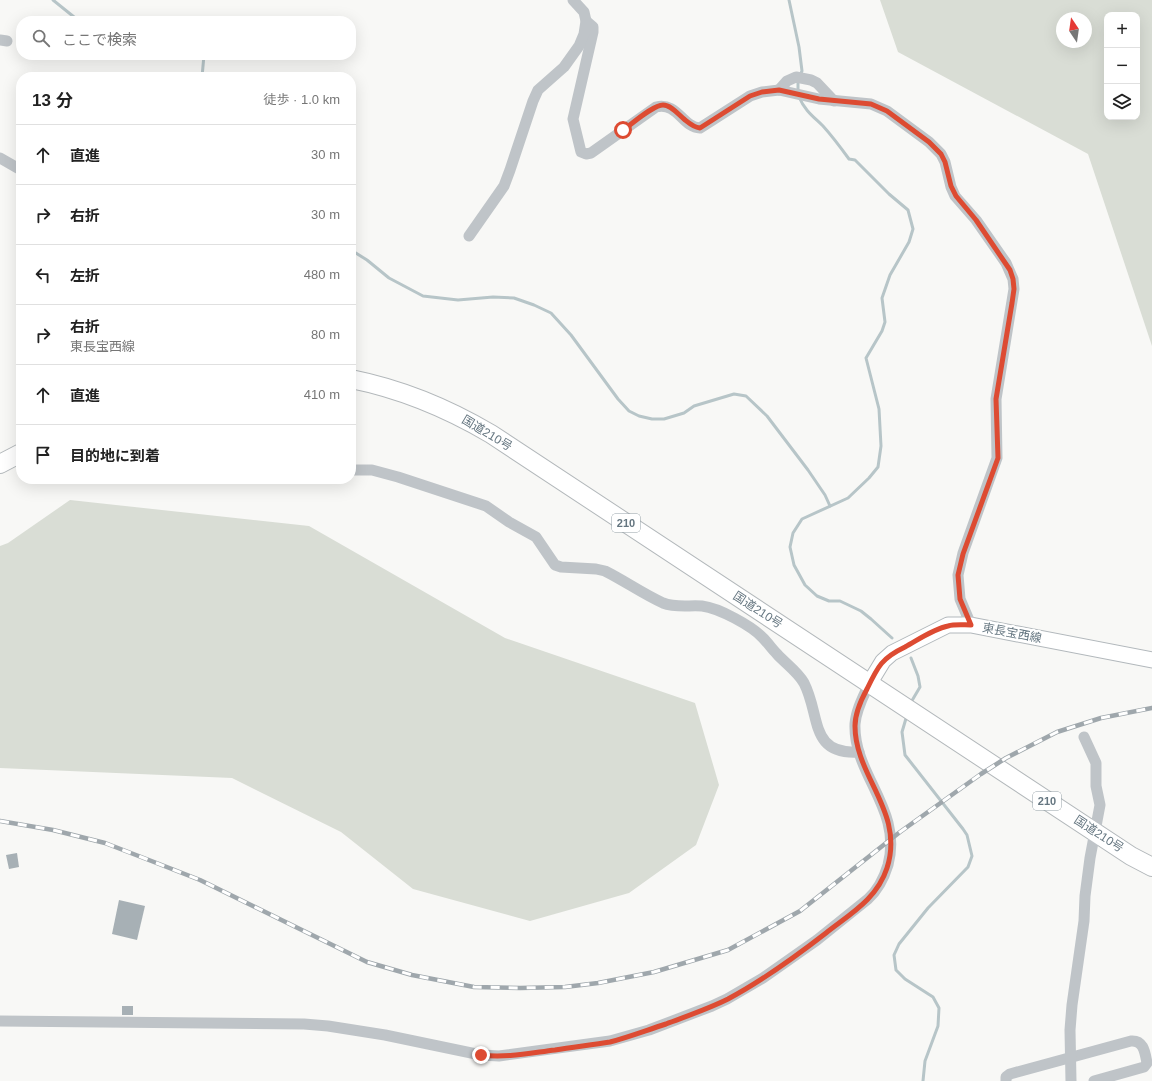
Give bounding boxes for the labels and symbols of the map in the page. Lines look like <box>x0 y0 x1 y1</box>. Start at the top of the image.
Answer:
north arrow <box>1056 12 1092 48</box>
route start <box>614 121 632 139</box>
street label: 国道210号 <box>459 413 515 453</box>
road number: 210 <box>612 514 640 532</box>
street label: 国道210号 <box>731 589 785 631</box>
street label: 東長宝西線 <box>981 620 1043 646</box>
road number: 210 <box>1033 792 1061 810</box>
street label: 国道210号 <box>1072 813 1126 855</box>
route end <box>472 1046 490 1064</box>

